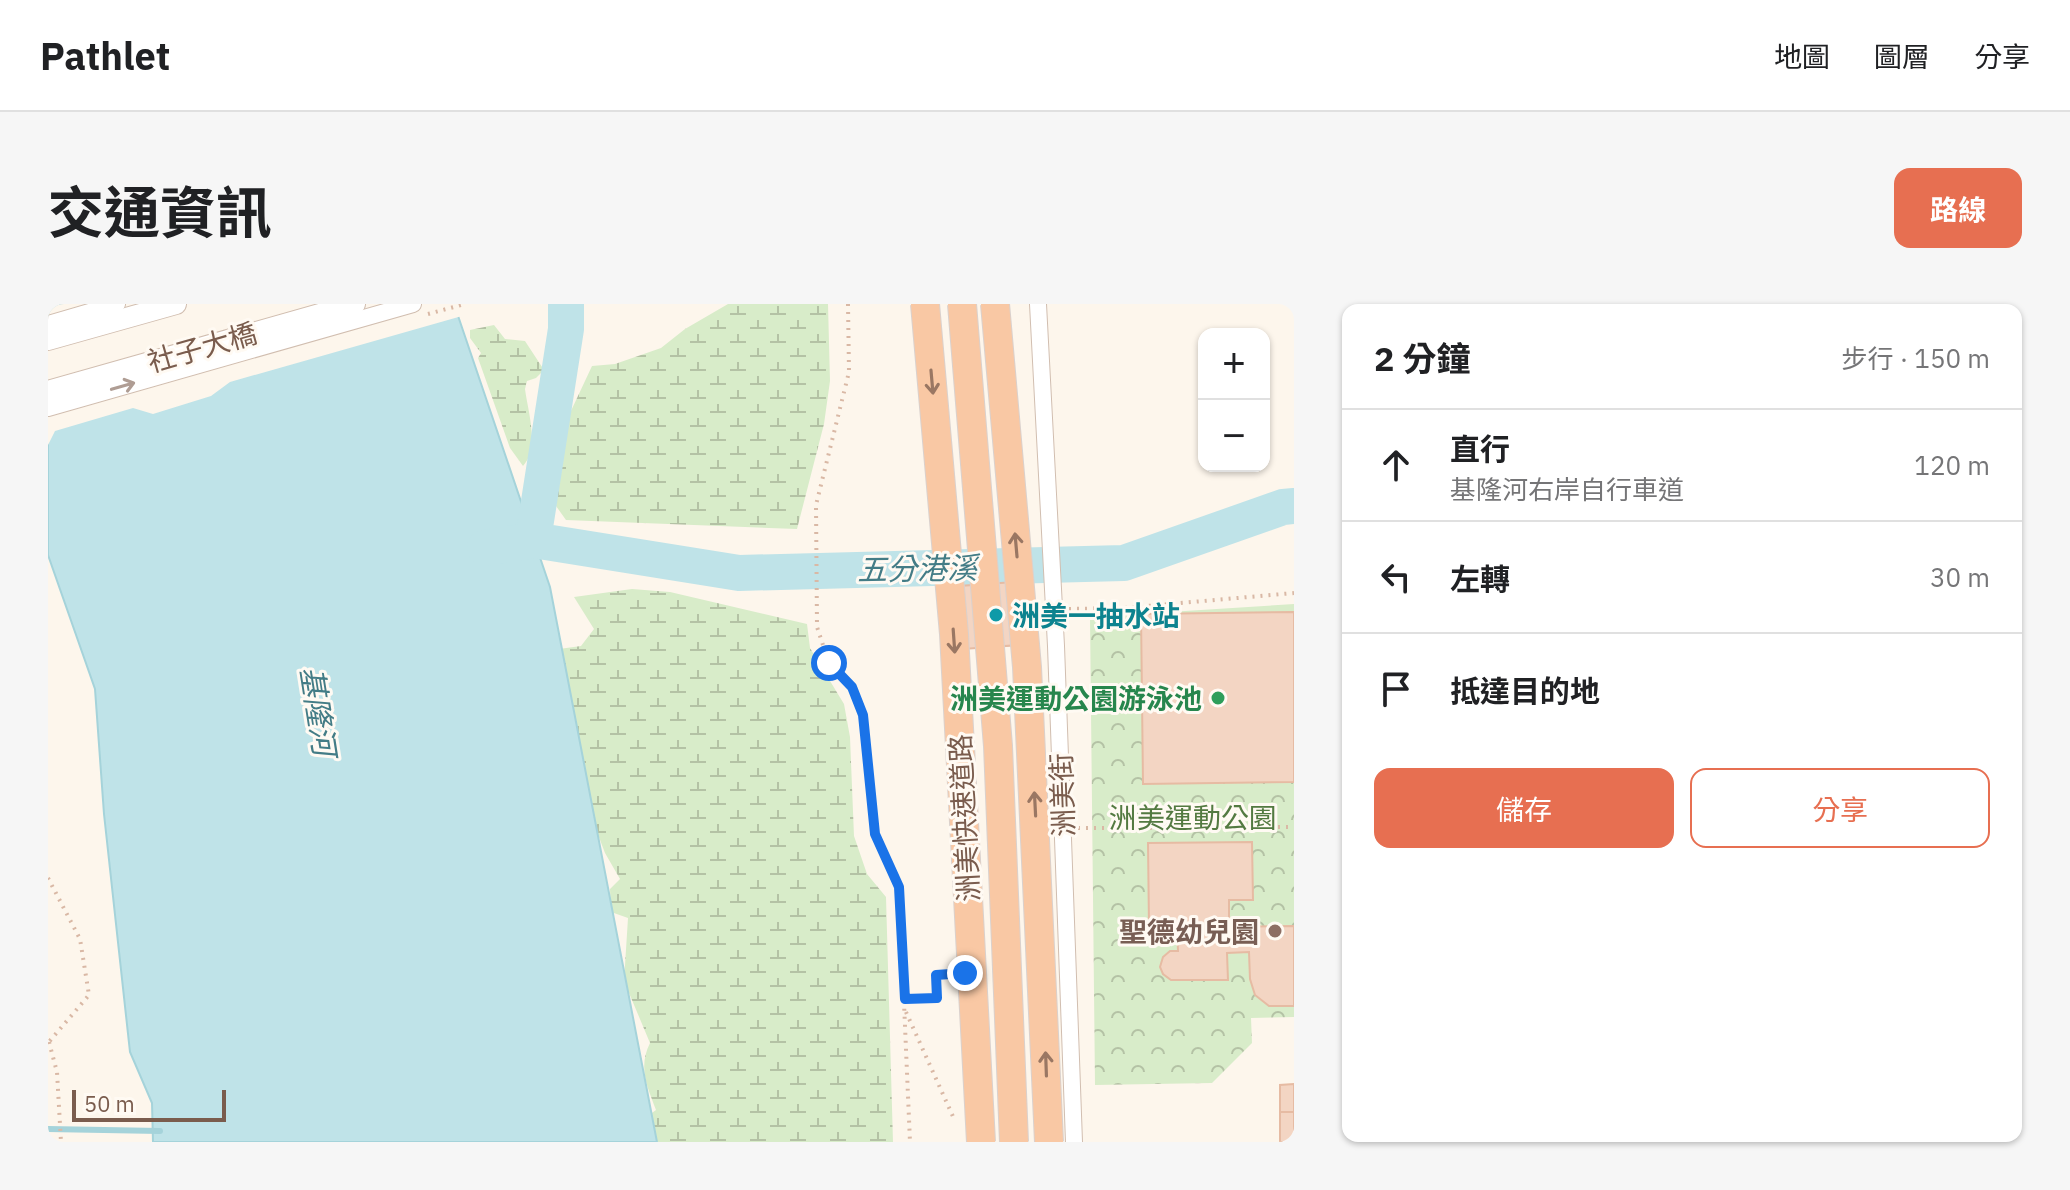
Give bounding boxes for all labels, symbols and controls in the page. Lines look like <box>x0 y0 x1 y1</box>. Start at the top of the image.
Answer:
text: Pathlet <box>40 31 170 80</box>
text: 地圖 <box>1774 38 1830 75</box>
text: 圖層 <box>1874 38 1930 75</box>
text: 分享 <box>1974 38 2030 75</box>
button: 路線 <box>1894 168 2022 248</box>
text: 交通資訊 <box>48 176 272 248</box>
street label: 社子大橋 <box>143 314 261 380</box>
map controls <box>1198 328 1270 472</box>
button: + <box>1198 328 1270 400</box>
text: 2 分鐘 <box>1374 336 1470 380</box>
text: 步行 · 150 m <box>1842 341 1990 375</box>
one-way arrow <box>924 368 939 395</box>
one-way arrow <box>110 378 135 393</box>
button: − <box>1198 400 1270 472</box>
text: 直行 <box>1450 429 1510 468</box>
icon: ahead <box>1374 443 1418 487</box>
text: 120 m <box>1914 448 1990 482</box>
text: 基隆河右岸自行車道 <box>1450 472 1684 506</box>
one-way arrow <box>1009 532 1024 559</box>
water label: 五分港溪 <box>857 547 981 589</box>
icon: left <box>1374 555 1418 599</box>
text: 左轉 <box>1450 559 1510 598</box>
text: 30 m <box>1930 560 1990 594</box>
place label: 洲美一抽水站 <box>1012 597 1180 634</box>
marker: 洲美一抽水站 <box>987 606 1005 624</box>
one-way arrow <box>947 627 962 654</box>
route start <box>811 645 847 681</box>
water label: 基隆河 <box>293 664 346 763</box>
icon: arrive <box>1374 667 1418 711</box>
text: 抵達目的地 <box>1450 671 1600 710</box>
place label: 洲美運動公園游泳池 <box>950 680 1202 717</box>
marker: 洲美運動公園游泳池 <box>1209 689 1227 707</box>
street label: 洲美快速道路 <box>941 733 987 903</box>
street label: 洲美街 <box>1042 752 1082 838</box>
button: 儲存 <box>1374 768 1674 848</box>
button: 分享 <box>1690 768 1990 848</box>
one-way arrow <box>1028 791 1043 818</box>
park label: 洲美運動公園 <box>1109 799 1277 836</box>
place label: 聖德幼兒園 <box>1119 913 1259 950</box>
marker: 聖德幼兒園 <box>1266 922 1284 940</box>
route end <box>947 955 983 991</box>
one-way arrow <box>1038 1051 1053 1078</box>
scale bar <box>72 1086 226 1122</box>
text: 50 m <box>84 1089 135 1118</box>

